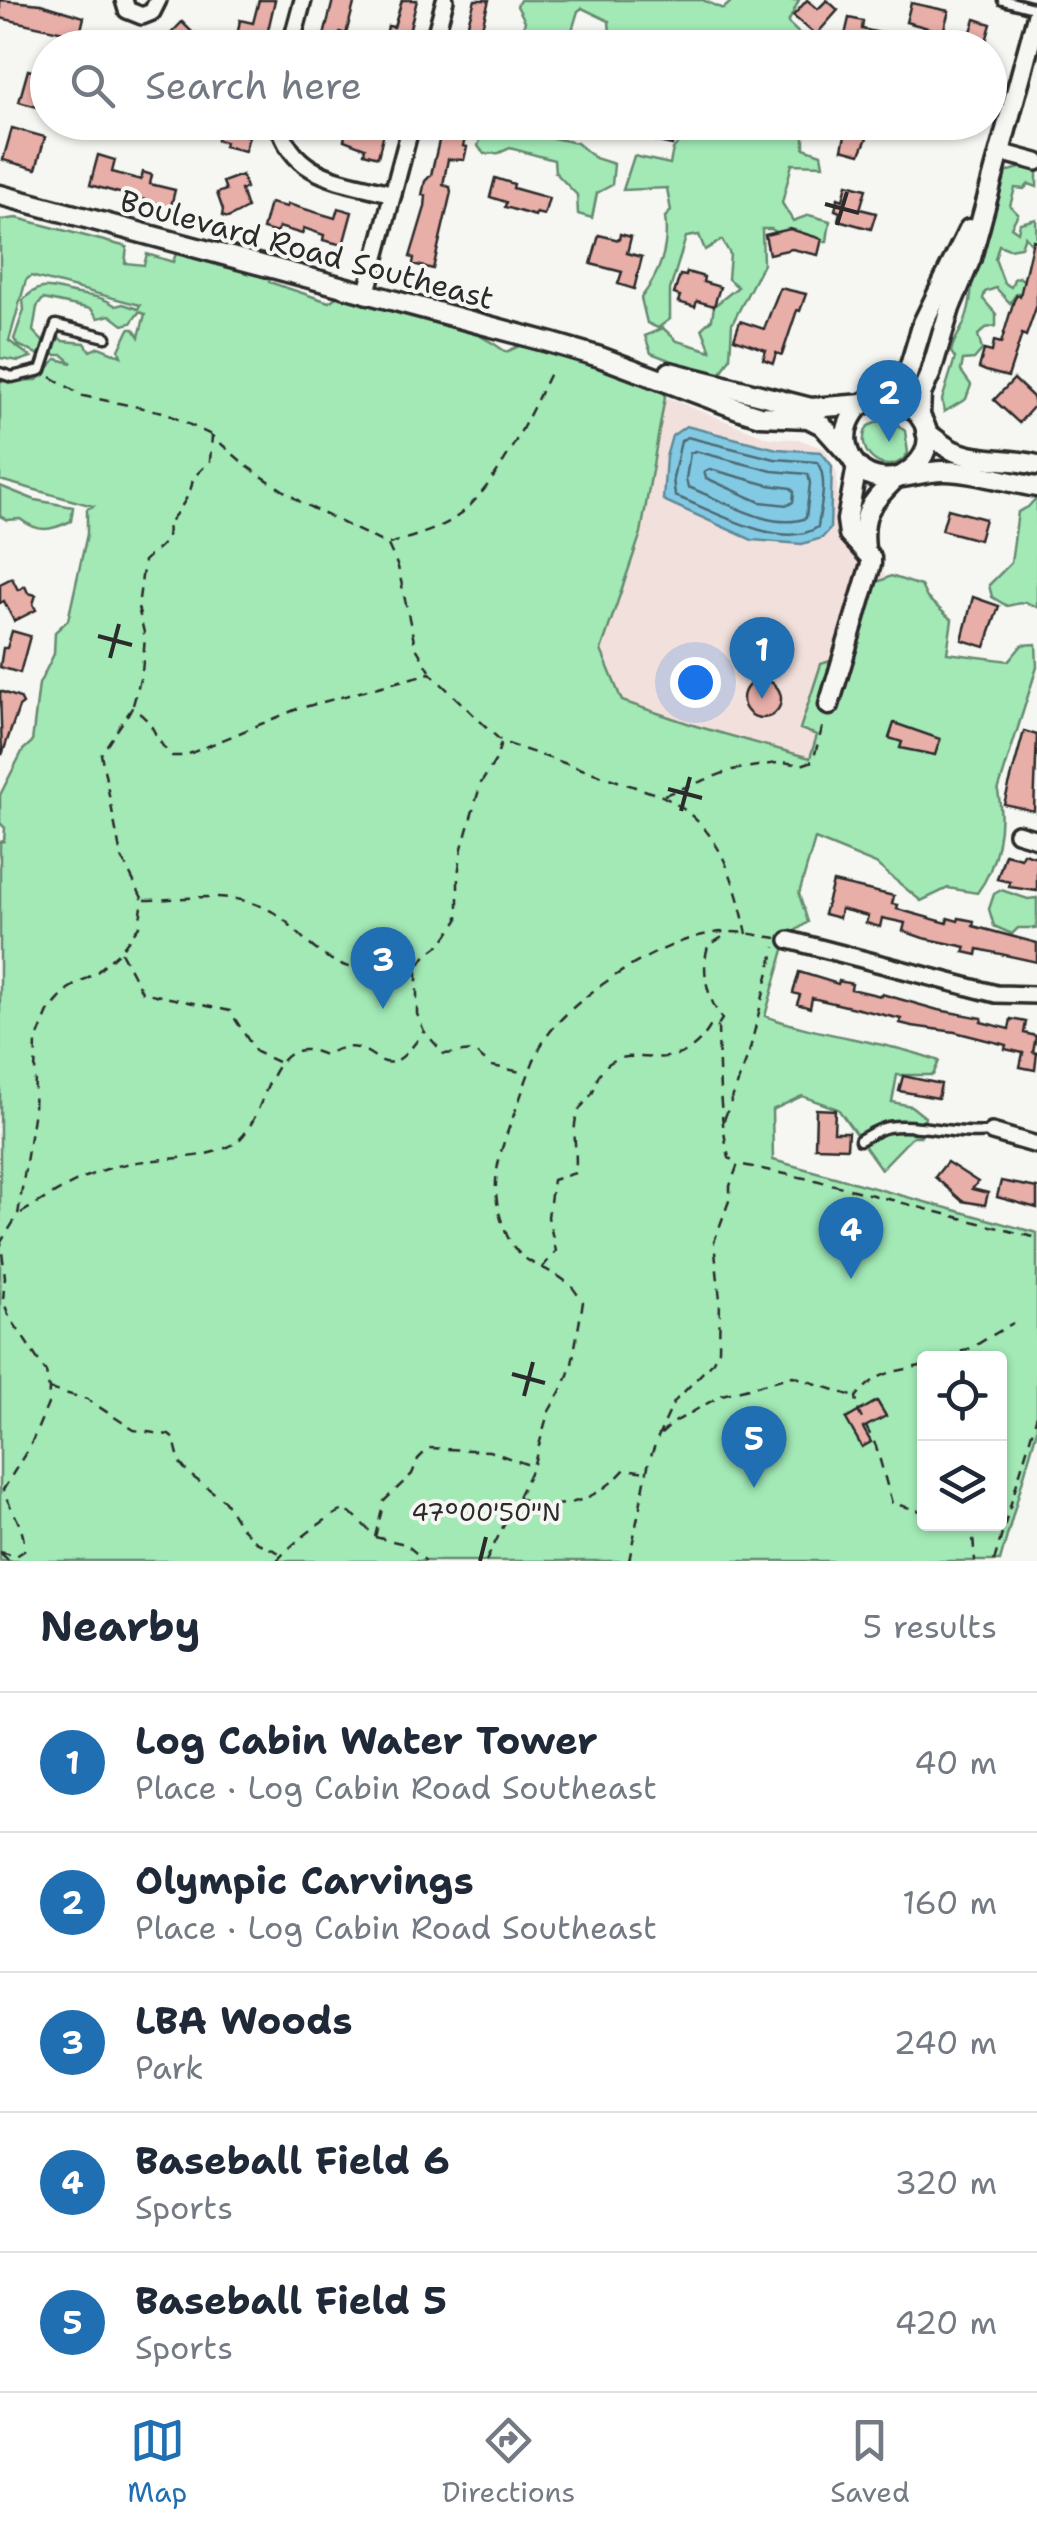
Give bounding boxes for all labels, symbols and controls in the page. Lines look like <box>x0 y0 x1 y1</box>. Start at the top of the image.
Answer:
search box <box>30 30 1007 140</box>
icon: search <box>65 58 120 113</box>
text: Search here <box>145 60 362 111</box>
street label: Boulevard Road Southeast <box>116 180 499 319</box>
pin: 2 <box>856 360 922 442</box>
pin: 1 <box>730 616 794 699</box>
your location <box>670 657 721 708</box>
pin: 3 <box>350 926 416 1009</box>
pin: 4 <box>818 1196 884 1279</box>
map controls <box>917 1351 1007 1531</box>
button: locate <box>917 1351 1007 1441</box>
pin: 5 <box>722 1406 786 1488</box>
button: layers <box>917 1441 1007 1531</box>
text: 47°00'50"N <box>411 1495 561 1529</box>
text: Nearby <box>40 1598 200 1654</box>
text: 5 results <box>862 1605 997 1648</box>
text: Log Cabin Water Tower <box>135 1715 598 1766</box>
text: 1 <box>65 1741 80 1784</box>
text: 40 m <box>914 1741 997 1784</box>
text: Place · Log Cabin Road Southeast <box>135 1766 657 1809</box>
text: Olympic Carvings <box>135 1855 474 1906</box>
text: 2 <box>61 1881 84 1924</box>
text: 160 m <box>902 1881 997 1924</box>
text: Place · Log Cabin Road Southeast <box>135 1906 657 1949</box>
text: LBA Woods <box>135 1995 353 2046</box>
text: 3 <box>61 2021 84 2064</box>
text: 240 m <box>894 2021 997 2064</box>
text: Park <box>135 2046 204 2089</box>
text: Baseball Field 6 <box>135 2135 450 2186</box>
text: 4 <box>61 2161 84 2204</box>
text: 320 m <box>894 2161 997 2204</box>
text: Sports <box>135 2186 233 2229</box>
text: Baseball Field 5 <box>135 2275 447 2326</box>
text: 5 <box>62 2301 83 2344</box>
text: 420 m <box>895 2301 997 2344</box>
text: Sports <box>135 2326 233 2369</box>
tab: Map <box>127 2413 187 2511</box>
tab: Directions <box>442 2413 575 2511</box>
tab: Saved <box>830 2413 910 2511</box>

